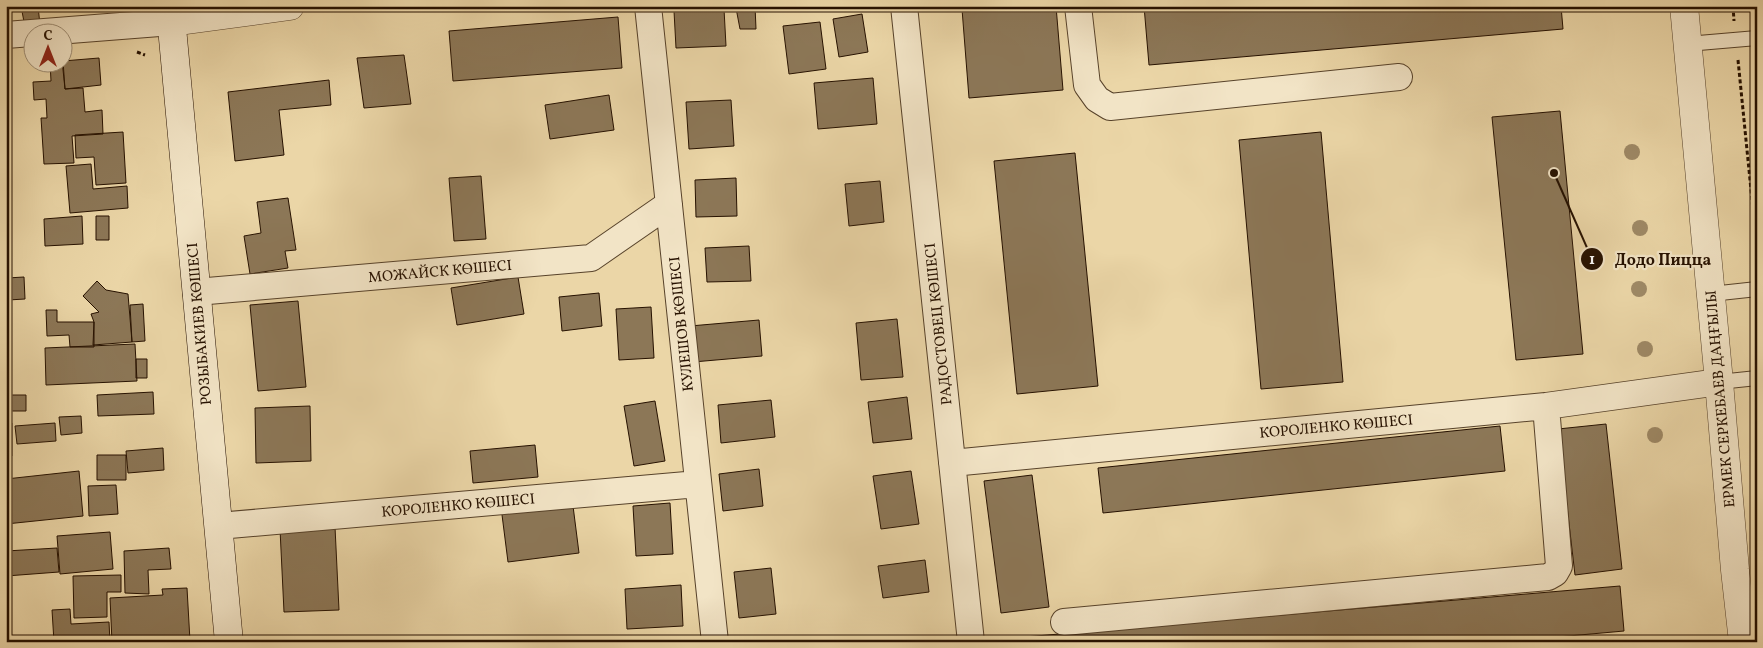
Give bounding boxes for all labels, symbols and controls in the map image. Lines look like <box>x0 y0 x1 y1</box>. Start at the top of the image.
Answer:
north arrow <box>22 22 72 72</box>
text: С <box>43 27 53 46</box>
street label: РОЗЫБАКИЕВ КӨШЕСІ <box>183 242 218 406</box>
street label: РАДОСТОВЕЦ КӨШЕСІ <box>921 242 958 406</box>
callout: Додо Пицца <box>1580 243 1722 274</box>
text: 1 <box>1589 250 1595 271</box>
text: Додо Пицца <box>1615 250 1712 272</box>
street label: КУЛЕШОВ КӨШЕСІ <box>665 255 700 392</box>
street label: МОЖАЙСК КӨШЕСІ <box>367 256 513 289</box>
street label: ЕРМЕК СЕРКЕБАЕВ ДАҢҒЫЛЫ <box>1702 289 1741 509</box>
street label: КОРОЛЕНКО КӨШЕСІ <box>1258 410 1414 445</box>
street label: КОРОЛЕНКО КӨШЕСІ <box>380 489 536 524</box>

